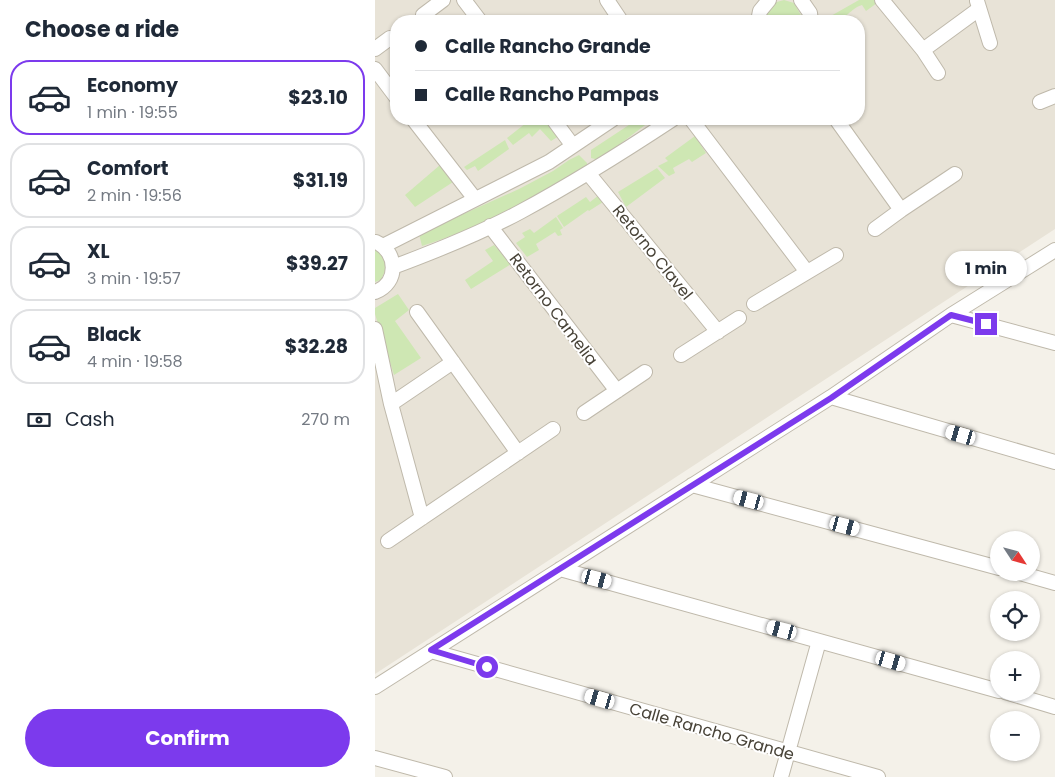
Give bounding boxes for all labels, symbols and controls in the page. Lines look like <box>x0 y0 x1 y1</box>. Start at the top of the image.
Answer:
text: Choose a ride <box>25 14 179 45</box>
text: Calle Rancho Grande <box>445 33 651 60</box>
text: Economy <box>87 72 178 99</box>
icon: car <box>27 75 72 120</box>
text: Calle Rancho Pampas <box>445 81 659 108</box>
text: $23.10 <box>288 84 348 111</box>
text: 1 min · 19:55 <box>87 101 178 124</box>
text: Comfort <box>87 155 169 182</box>
icon: car <box>27 158 72 203</box>
text: $31.19 <box>293 167 348 194</box>
text: 2 min · 19:56 <box>87 184 182 207</box>
street label: Retorno Clavel <box>607 200 698 305</box>
text: XL <box>87 238 110 265</box>
icon: car <box>27 241 72 286</box>
street label: Retorno Camelia <box>504 249 603 370</box>
text: $39.27 <box>286 250 348 277</box>
callout: 1 min <box>945 252 1027 286</box>
text: 1 min <box>965 257 1007 280</box>
text: 3 min · 19:57 <box>87 267 181 290</box>
route end <box>975 313 997 335</box>
text: Black <box>87 321 141 348</box>
icon: car <box>27 324 72 369</box>
text: $32.28 <box>285 333 348 360</box>
text: 4 min · 19:58 <box>87 350 183 373</box>
icon: cash <box>25 406 53 434</box>
text: Cash <box>65 406 115 433</box>
text: 270 m <box>301 408 350 431</box>
car <box>944 424 977 446</box>
car <box>732 489 765 511</box>
car <box>828 515 861 537</box>
north arrow <box>990 531 1040 581</box>
map controls <box>990 531 1040 761</box>
car <box>580 568 613 590</box>
button: locate <box>990 591 1040 641</box>
car <box>765 619 798 641</box>
car <box>874 650 907 672</box>
button: + <box>990 651 1040 701</box>
route start <box>476 656 498 678</box>
car <box>583 688 616 710</box>
street label: Calle Rancho Grande <box>627 697 797 766</box>
button: Confirm <box>25 709 350 767</box>
button: − <box>990 711 1040 761</box>

